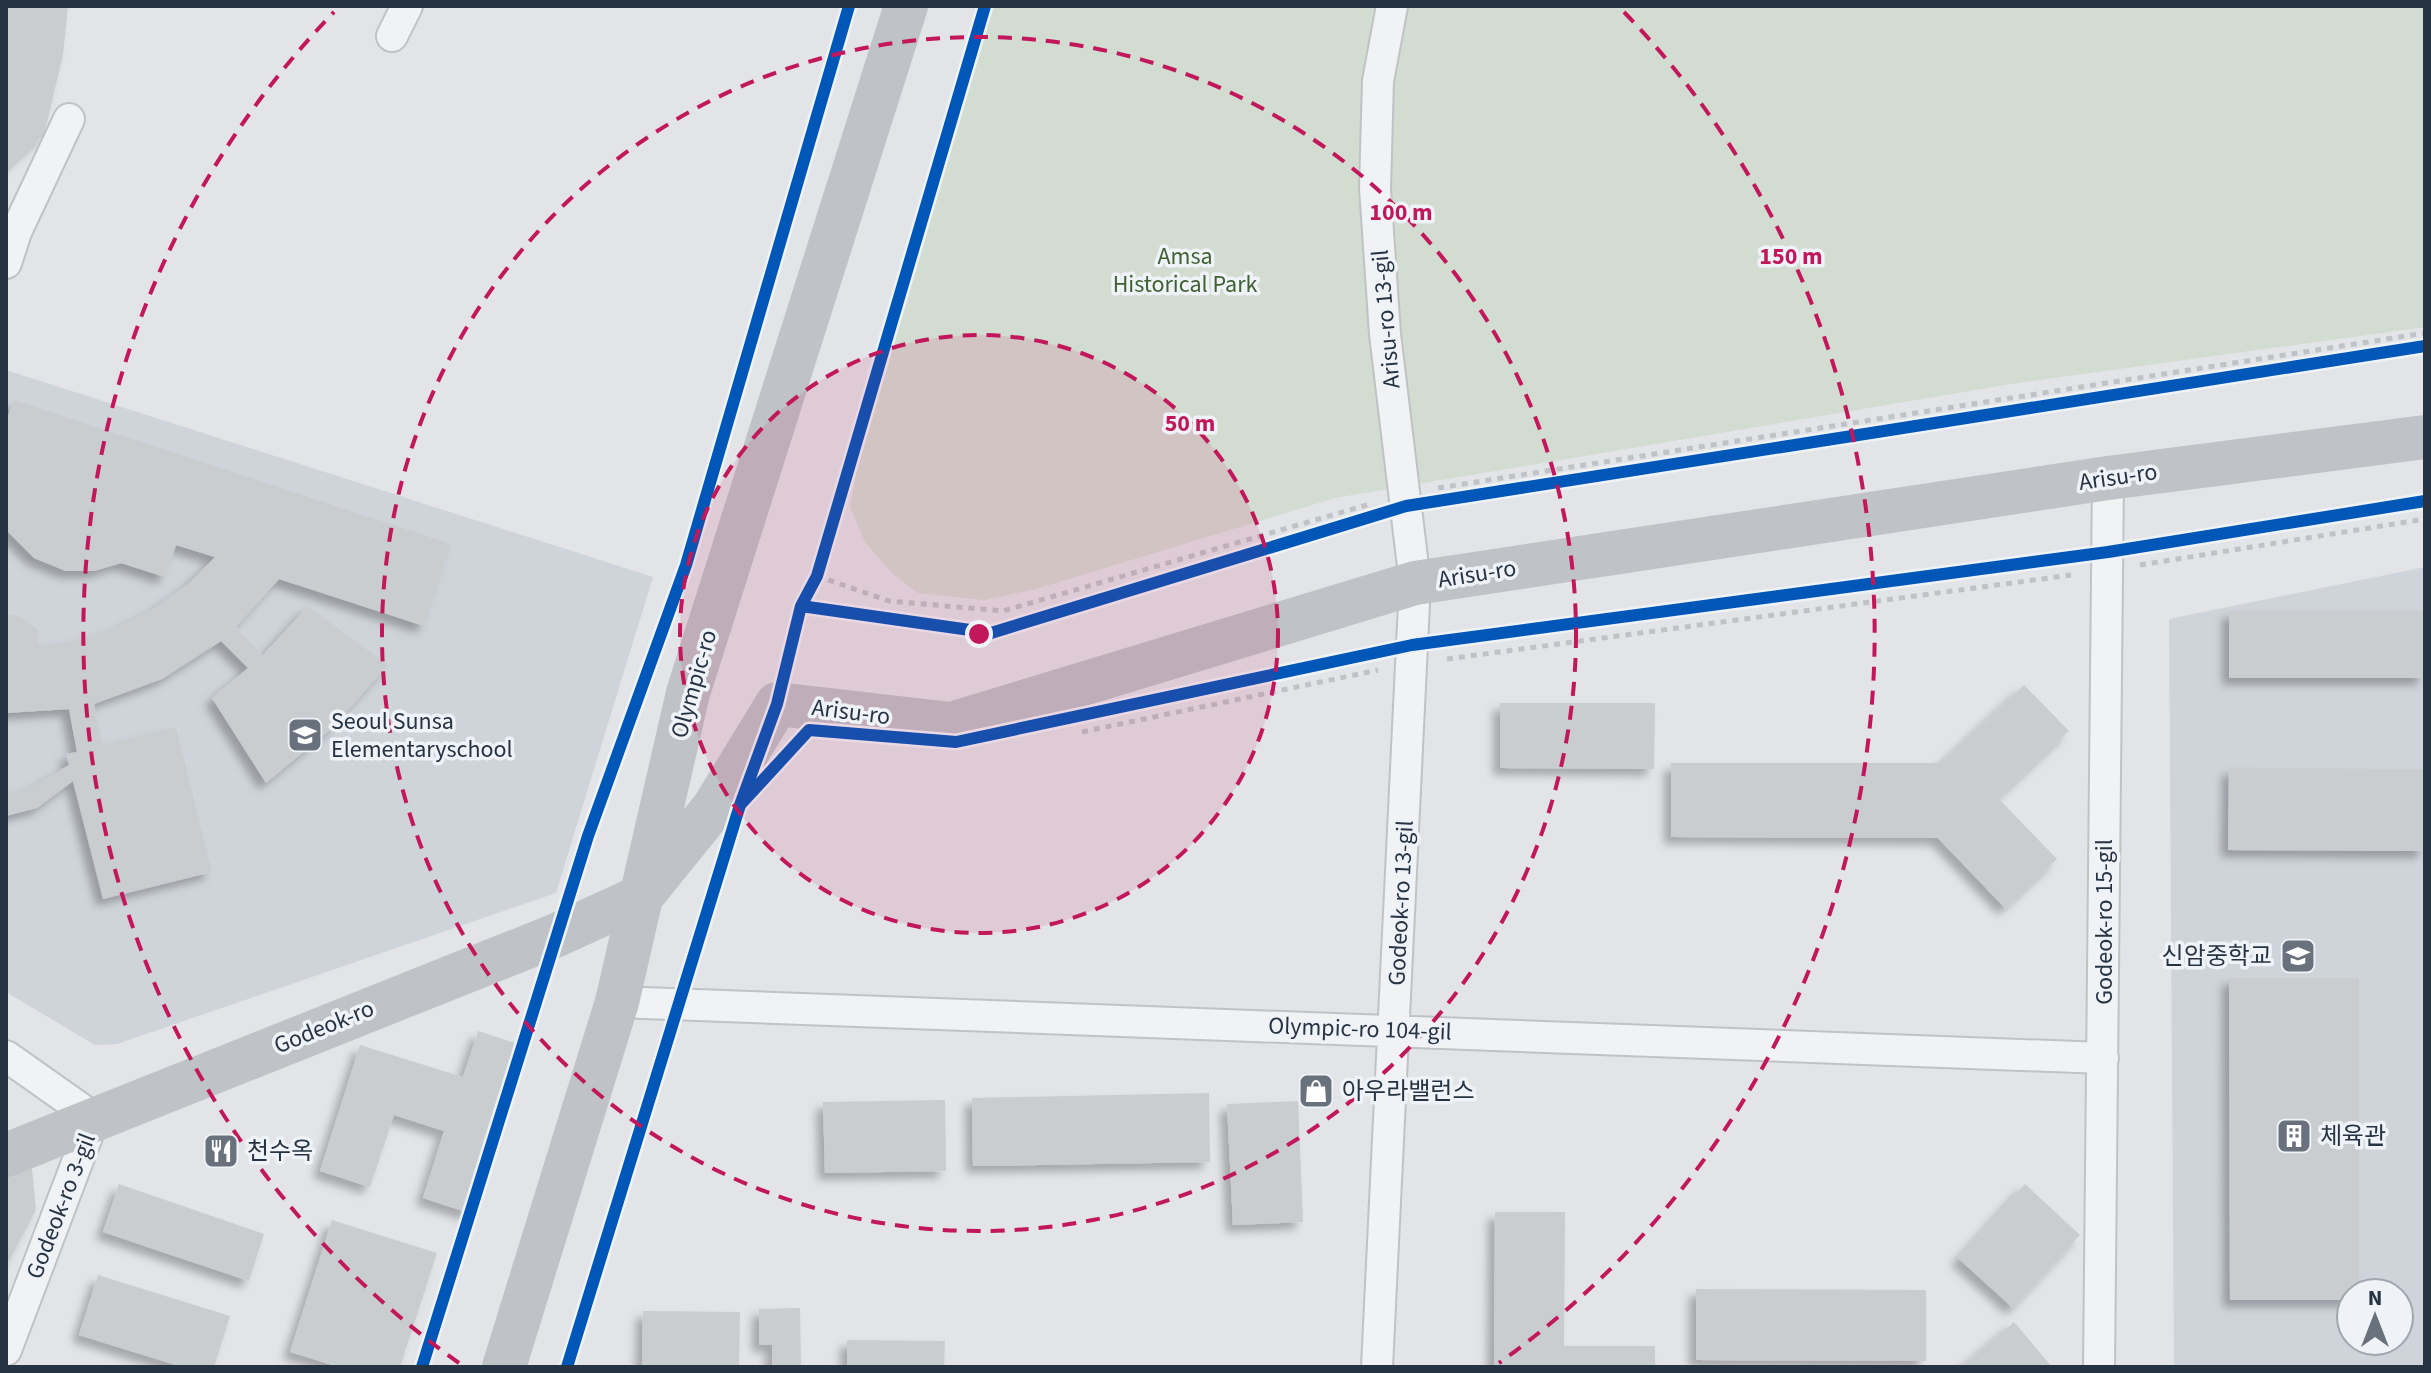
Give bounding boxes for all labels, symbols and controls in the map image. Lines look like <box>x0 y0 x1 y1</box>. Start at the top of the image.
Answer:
text: 100 m <box>1369 195 1433 230</box>
park label: Amsa Historical Park <box>1113 239 1257 302</box>
text: 150 m <box>1759 239 1823 274</box>
street label: Arisu-ro 13-gil <box>1363 248 1409 390</box>
text: 50 m <box>1165 406 1215 441</box>
street label: Arisu-ro <box>2076 454 2160 500</box>
street label: Arisu-ro <box>1435 551 1519 597</box>
centre of rings <box>965 620 993 648</box>
street label: Olympic-ro <box>662 626 726 742</box>
street label: Arisu-ro <box>810 690 892 734</box>
place label: Seoul Sunsa Elementaryschool <box>331 704 513 767</box>
school or university icon: Seoul Sunsa Elementaryschool <box>286 716 324 754</box>
street label: Godeok-ro 13-gil <box>1379 819 1423 987</box>
street label: Godeok-ro 15-gil <box>2087 839 2122 1005</box>
school or university icon: 신암중학교 <box>2279 937 2317 975</box>
place label: 신암중학교 <box>2162 939 2272 974</box>
street label: Godeok-ro <box>269 991 379 1063</box>
street label: Olympic-ro 104-gil <box>1268 1008 1452 1050</box>
shop icon: 아우라밸런스 <box>1297 1072 1335 1110</box>
place label: 아우라밸런스 <box>1342 1074 1474 1109</box>
building icon: 체육관 <box>2275 1117 2313 1155</box>
place label: 체육관 <box>2320 1119 2386 1154</box>
street label: Godeok-ro 3-gil <box>17 1128 105 1284</box>
restaurant icon: 천수옥 <box>202 1132 240 1170</box>
place label: 천수옥 <box>247 1134 313 1169</box>
north arrow <box>2335 1277 2415 1357</box>
text: N <box>2368 1282 2382 1314</box>

